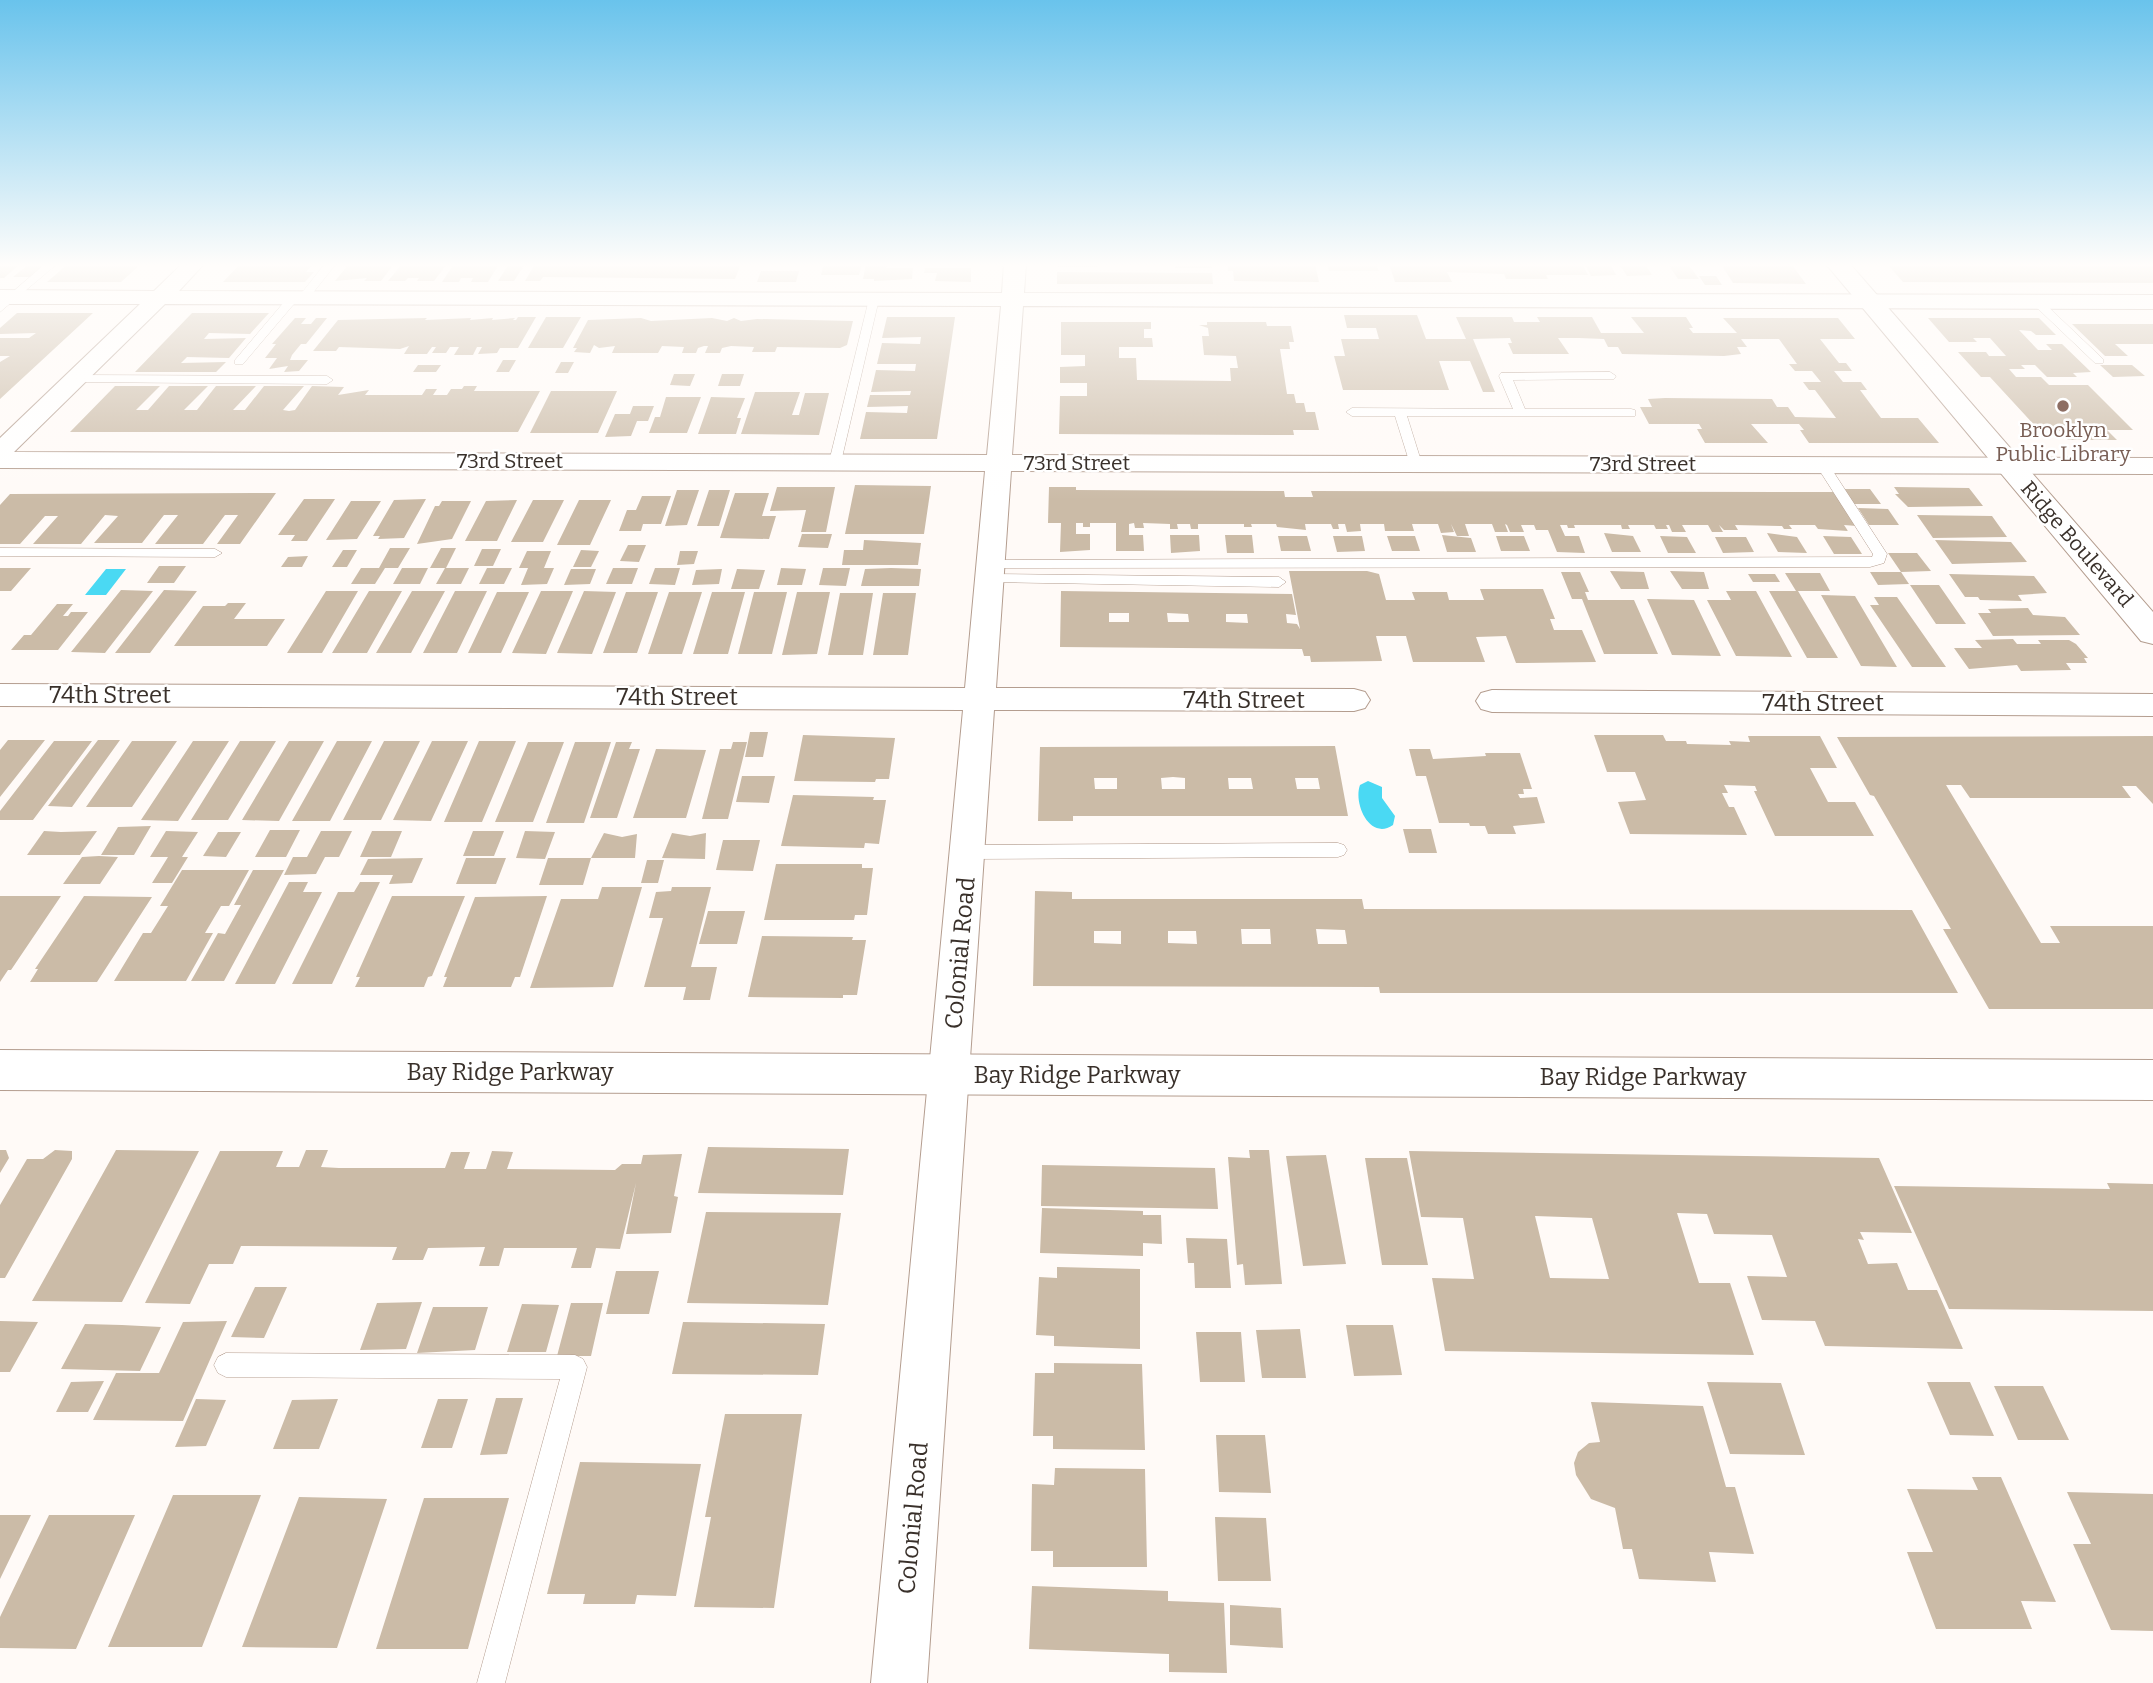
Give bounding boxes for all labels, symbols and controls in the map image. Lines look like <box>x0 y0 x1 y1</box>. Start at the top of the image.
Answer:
marker: Brooklyn Public Library <box>2055 398 2071 414</box>
place label: Brooklyn Public Library <box>1995 417 2131 467</box>
street label: 73rd Street <box>457 448 564 474</box>
street label: 73rd Street <box>1024 450 1131 476</box>
street label: 73rd Street <box>1590 451 1697 477</box>
street label: Ridge Boulevard <box>2015 476 2139 612</box>
street label: 74th Street <box>49 681 171 709</box>
street label: 74th Street <box>616 683 738 711</box>
street label: 74th Street <box>1183 686 1305 714</box>
street label: 74th Street <box>1762 689 1884 717</box>
street label: Colonial Road <box>939 876 981 1030</box>
street label: Bay Ridge Parkway <box>407 1058 614 1086</box>
street label: Bay Ridge Parkway <box>974 1061 1181 1089</box>
street label: Bay Ridge Parkway <box>1540 1063 1747 1091</box>
street label: Colonial Road <box>892 1441 934 1595</box>

